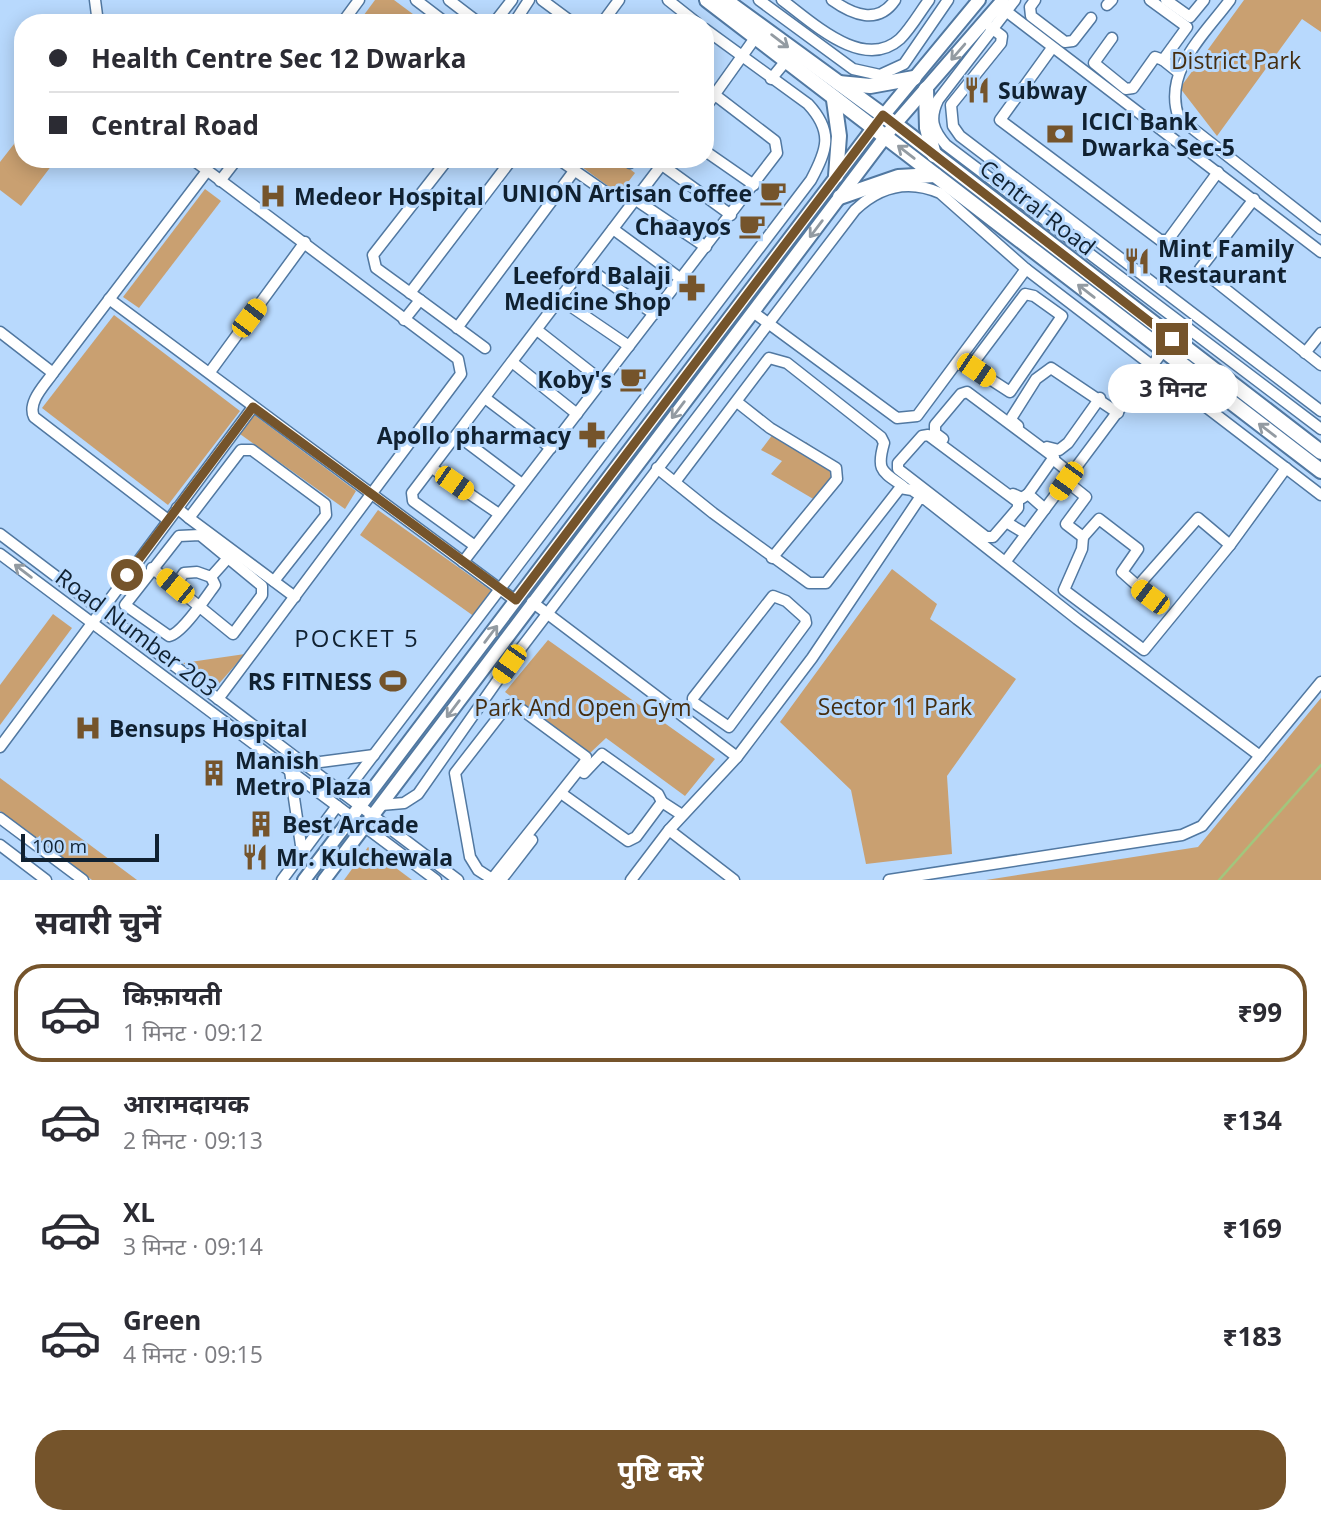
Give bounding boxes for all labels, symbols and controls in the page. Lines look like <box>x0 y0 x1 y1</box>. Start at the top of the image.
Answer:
one-way arrow <box>770 33 789 48</box>
text: Health Centre Sec 12 Dwarka <box>91 40 466 76</box>
one-way arrow <box>950 43 966 61</box>
park label: District Park <box>1171 44 1301 76</box>
place label: Subway <box>998 74 1088 106</box>
restaurant icon: Subway <box>962 75 992 105</box>
place label: ICICI Bank Dwarka Sec-5 <box>1081 105 1235 163</box>
text: Central Road <box>91 107 259 143</box>
bank icon: ICICI Bank Dwarka Sec-5 <box>1045 119 1075 149</box>
one-way arrow <box>897 145 916 160</box>
street label: Central Road <box>974 152 1102 262</box>
place label: UNION Artisan Coffee <box>502 177 752 209</box>
cafe icon: UNION Artisan Coffee <box>758 178 788 208</box>
place label: Medeor Hospital <box>294 180 484 212</box>
hospital icon: Medeor Hospital <box>258 181 288 211</box>
place label: Chaayos <box>635 210 731 242</box>
cafe icon: Chaayos <box>737 211 767 241</box>
one-way arrow <box>809 219 823 238</box>
place label: Mint Family Restaurant <box>1158 232 1295 290</box>
restaurant icon: Mint Family Restaurant <box>1122 246 1152 276</box>
place label: Leeford Balaji Medicine Shop <box>504 259 671 317</box>
pharmacy icon: Leeford Balaji Medicine Shop <box>677 273 707 303</box>
one-way arrow <box>1077 284 1096 299</box>
car <box>228 295 271 341</box>
route end <box>1156 323 1188 355</box>
car <box>953 350 1000 390</box>
place label: Koby's <box>537 363 612 395</box>
cafe icon: Koby's <box>618 364 648 394</box>
callout: 3 मिनट <box>1107 364 1237 412</box>
text: 3 मिनट <box>1139 372 1207 404</box>
one-way arrow <box>671 400 686 419</box>
place label: Apollo pharmacy <box>377 419 572 451</box>
pharmacy icon: Apollo pharmacy <box>577 420 607 450</box>
one-way arrow <box>1258 422 1276 437</box>
car <box>1046 458 1087 504</box>
car <box>431 462 478 504</box>
route start <box>111 559 143 591</box>
street label: Road Number 203 <box>49 560 225 704</box>
one-way arrow <box>14 563 32 578</box>
car <box>153 565 198 607</box>
car <box>1127 576 1174 618</box>
district label: POCKET 5 <box>294 621 420 654</box>
one-way arrow <box>484 625 498 644</box>
car <box>489 641 530 687</box>
place label: RS FITNESS <box>248 665 372 697</box>
sports icon: RS FITNESS <box>378 666 408 696</box>
park label: Sector 11 Park <box>818 690 972 722</box>
park label: Park And Open Gym <box>474 691 692 723</box>
one-way arrow <box>445 699 460 718</box>
place label: Bensups Hospital <box>109 712 307 744</box>
hospital icon: Bensups Hospital <box>73 713 103 743</box>
place label: Manish Metro Plaza <box>235 744 371 802</box>
building icon: Manish Metro Plaza <box>199 758 229 788</box>
place label: Best Arcade <box>282 808 419 840</box>
building icon: Best Arcade <box>246 809 276 839</box>
scale bar <box>21 831 159 863</box>
text: 100 m <box>32 833 87 859</box>
place label: Mr. Kulchewala <box>276 841 453 873</box>
restaurant icon: Mr. Kulchewala <box>240 842 270 872</box>
text: सवारी चुनें <box>35 900 161 943</box>
text: किफ़ायती <box>123 977 222 1013</box>
icon: car <box>39 982 102 1045</box>
text: ₹99 <box>1237 994 1282 1030</box>
text: 1 मिनट · 09:12 <box>123 1016 263 1048</box>
text: आरामदायक <box>123 1085 249 1121</box>
icon: car <box>39 1090 102 1153</box>
text: ₹134 <box>1223 1102 1282 1138</box>
text: 2 मिनट · 09:13 <box>123 1124 263 1156</box>
text: XL <box>123 1194 155 1230</box>
icon: car <box>39 1198 102 1261</box>
text: ₹169 <box>1223 1210 1282 1246</box>
text: 3 मिनट · 09:14 <box>123 1230 263 1262</box>
text: Green <box>123 1302 201 1338</box>
icon: car <box>39 1306 102 1369</box>
text: ₹183 <box>1223 1318 1282 1354</box>
text: 4 मिनट · 09:15 <box>123 1338 263 1370</box>
button: पुष्टि करें <box>35 1430 1286 1510</box>

